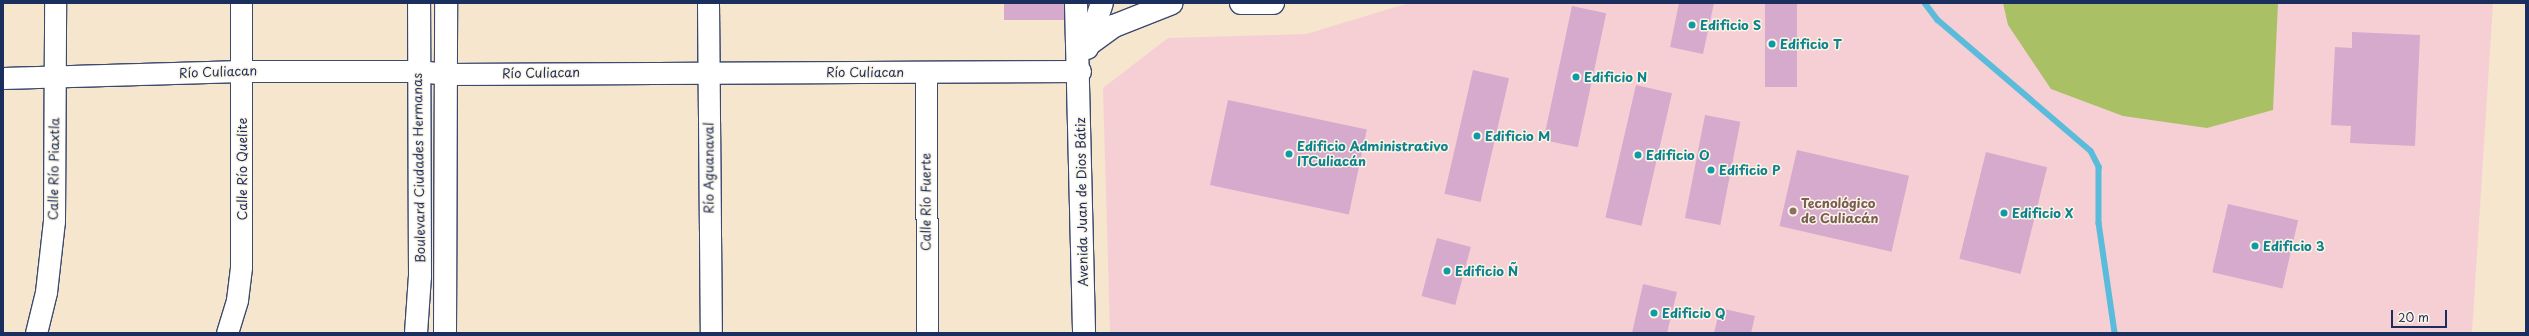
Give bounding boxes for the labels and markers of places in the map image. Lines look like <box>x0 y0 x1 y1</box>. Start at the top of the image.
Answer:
place label: Edificio S <box>1700 17 1761 33</box>
marker: Edificio S <box>1687 20 1697 30</box>
place label: Edificio T <box>1780 36 1842 52</box>
marker: Edificio T <box>1767 39 1777 49</box>
place label: Edificio N <box>1584 69 1647 85</box>
marker: Edificio N <box>1571 72 1581 82</box>
place label: Edificio M <box>1485 128 1550 144</box>
marker: Edificio M <box>1472 131 1482 141</box>
place label: Edificio Administrativo ITCuliacán <box>1297 139 1448 170</box>
place label: Edificio O <box>1646 147 1710 163</box>
marker: Edificio Administrativo ITCuliacán <box>1284 149 1294 159</box>
marker: Edificio O <box>1633 150 1643 160</box>
place label: Edificio P <box>1719 162 1780 178</box>
marker: Edificio P <box>1706 165 1716 175</box>
place label: Tecnológico de Culiacán <box>1801 196 1878 227</box>
place label: Edificio X <box>2012 205 2074 221</box>
marker: Tecnológico de Culiacán <box>1788 206 1798 216</box>
marker: Edificio X <box>1999 208 2009 218</box>
place label: Edificio 3 <box>2263 238 2325 254</box>
marker: Edificio 3 <box>2250 241 2260 251</box>
place label: Edificio Ñ <box>1455 263 1518 279</box>
marker: Edificio Ñ <box>1442 266 1452 276</box>
place label: Edificio Q <box>1662 305 1726 321</box>
marker: Edificio Q <box>1649 308 1659 318</box>

